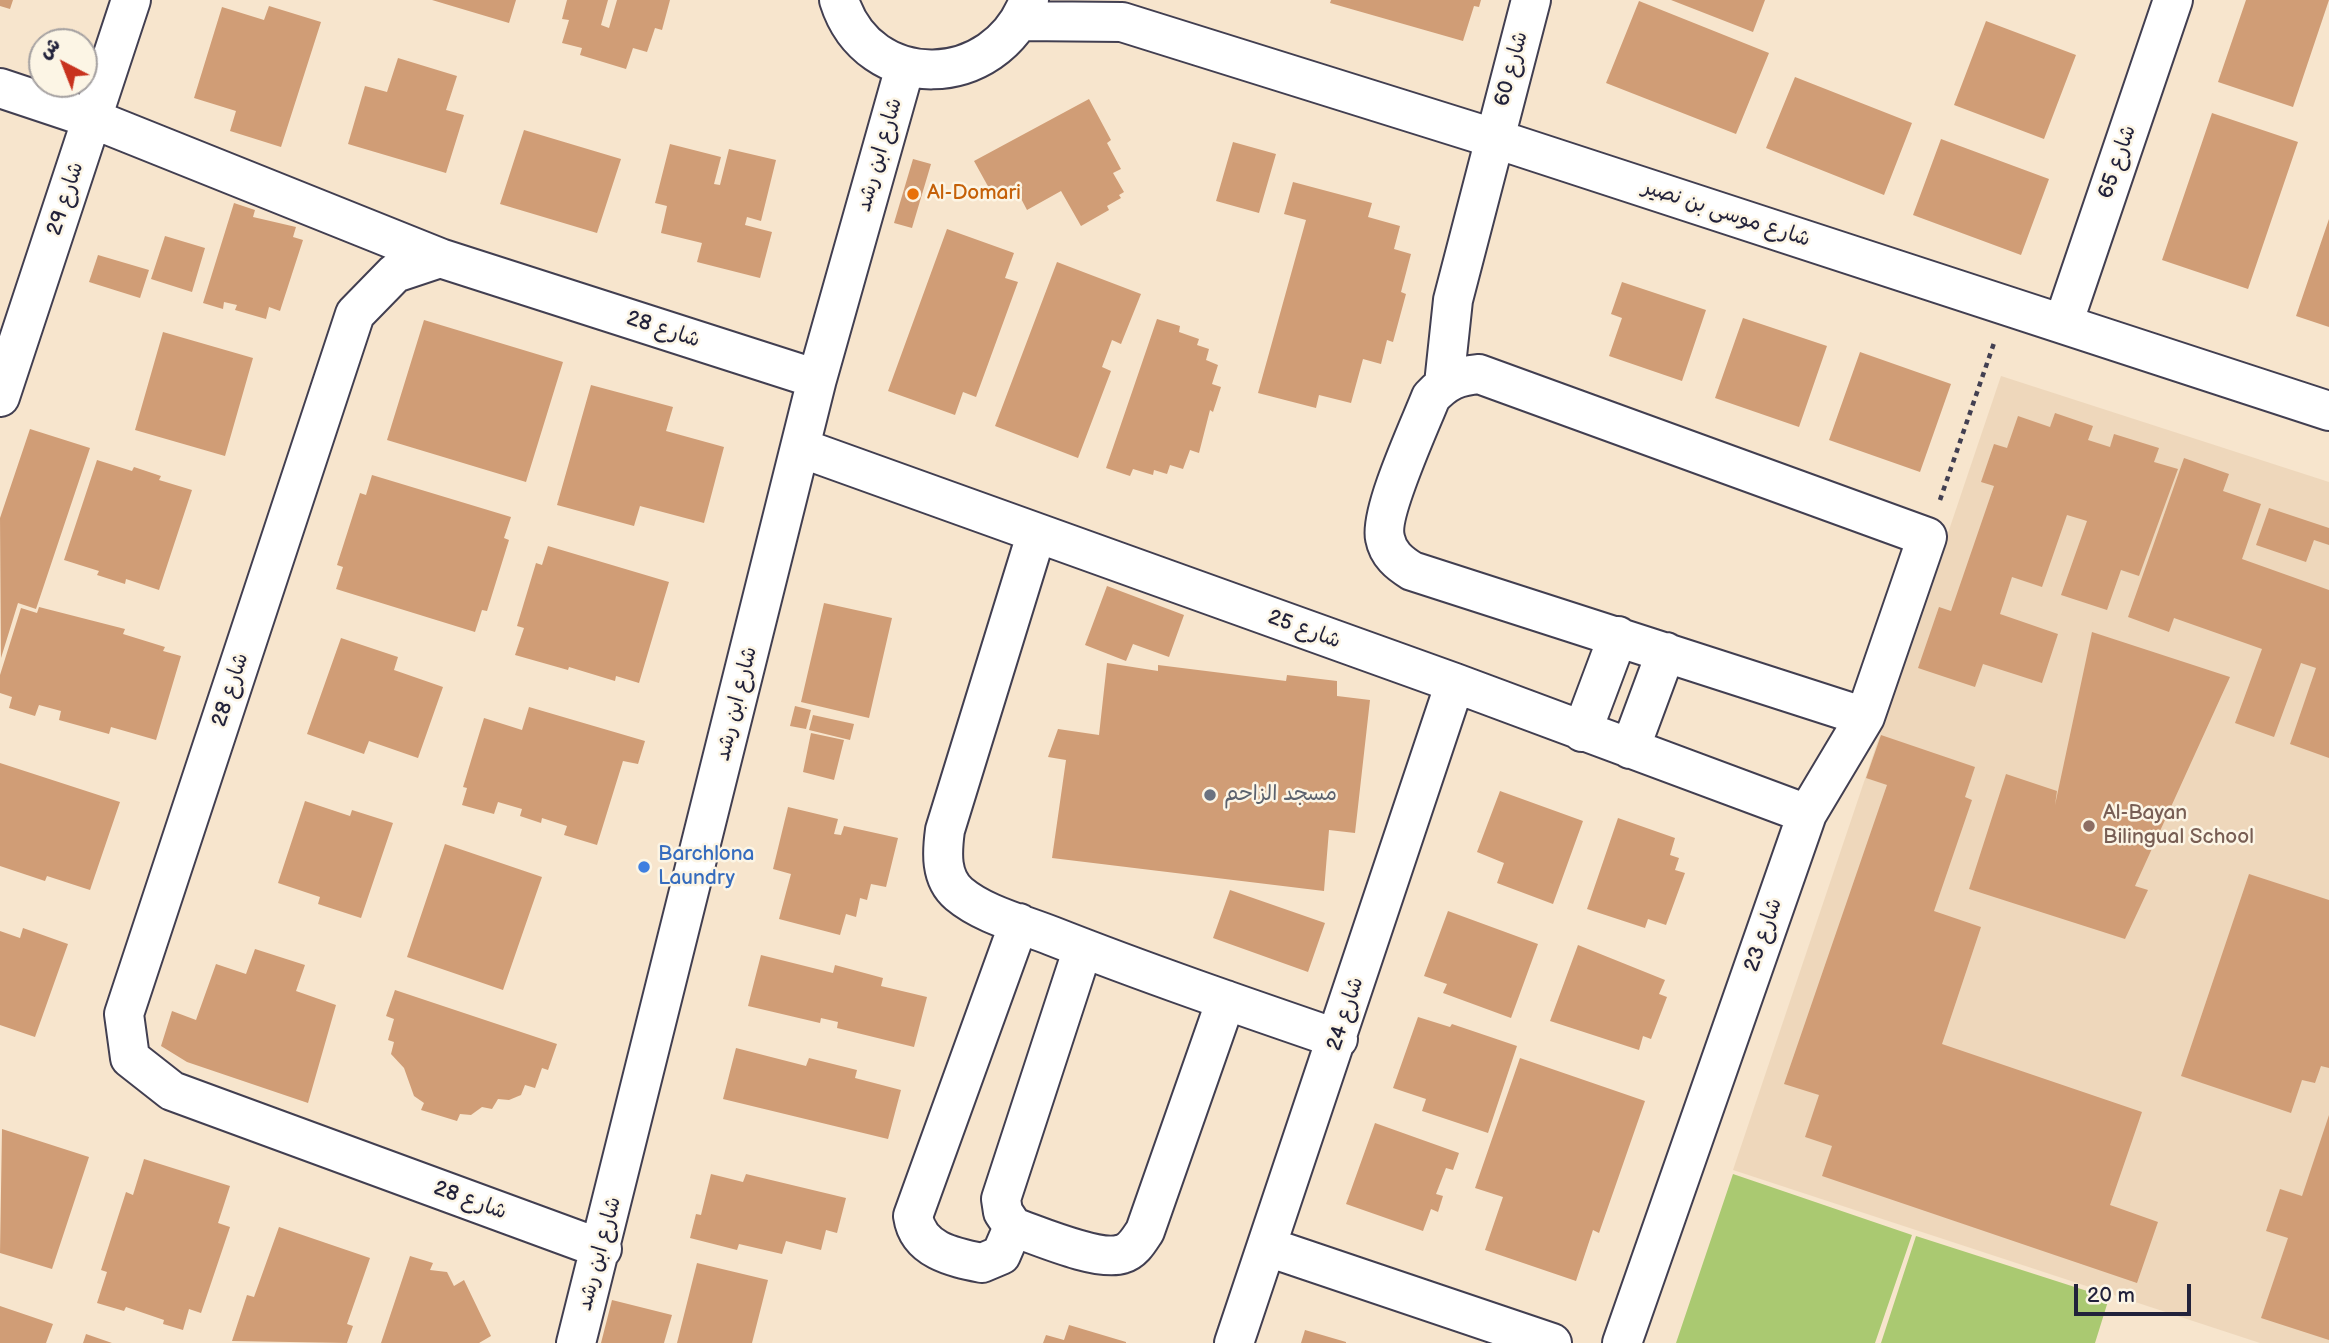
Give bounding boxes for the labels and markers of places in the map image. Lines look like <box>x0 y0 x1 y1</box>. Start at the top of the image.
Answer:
place label: Al-Domari <box>927 181 1021 207</box>
marker: Al-Domari <box>905 186 921 202</box>
place label: مسجد الزاحم <box>1224 782 1337 808</box>
marker: مسجد الزاحم <box>1202 787 1218 803</box>
place label: Al-Bayan Bilingual School <box>2103 801 2254 851</box>
marker: Al-Bayan Bilingual School <box>2081 818 2097 834</box>
place label: Barchlona Laundry <box>658 842 754 892</box>
marker: Barchlona Laundry <box>636 859 652 875</box>

